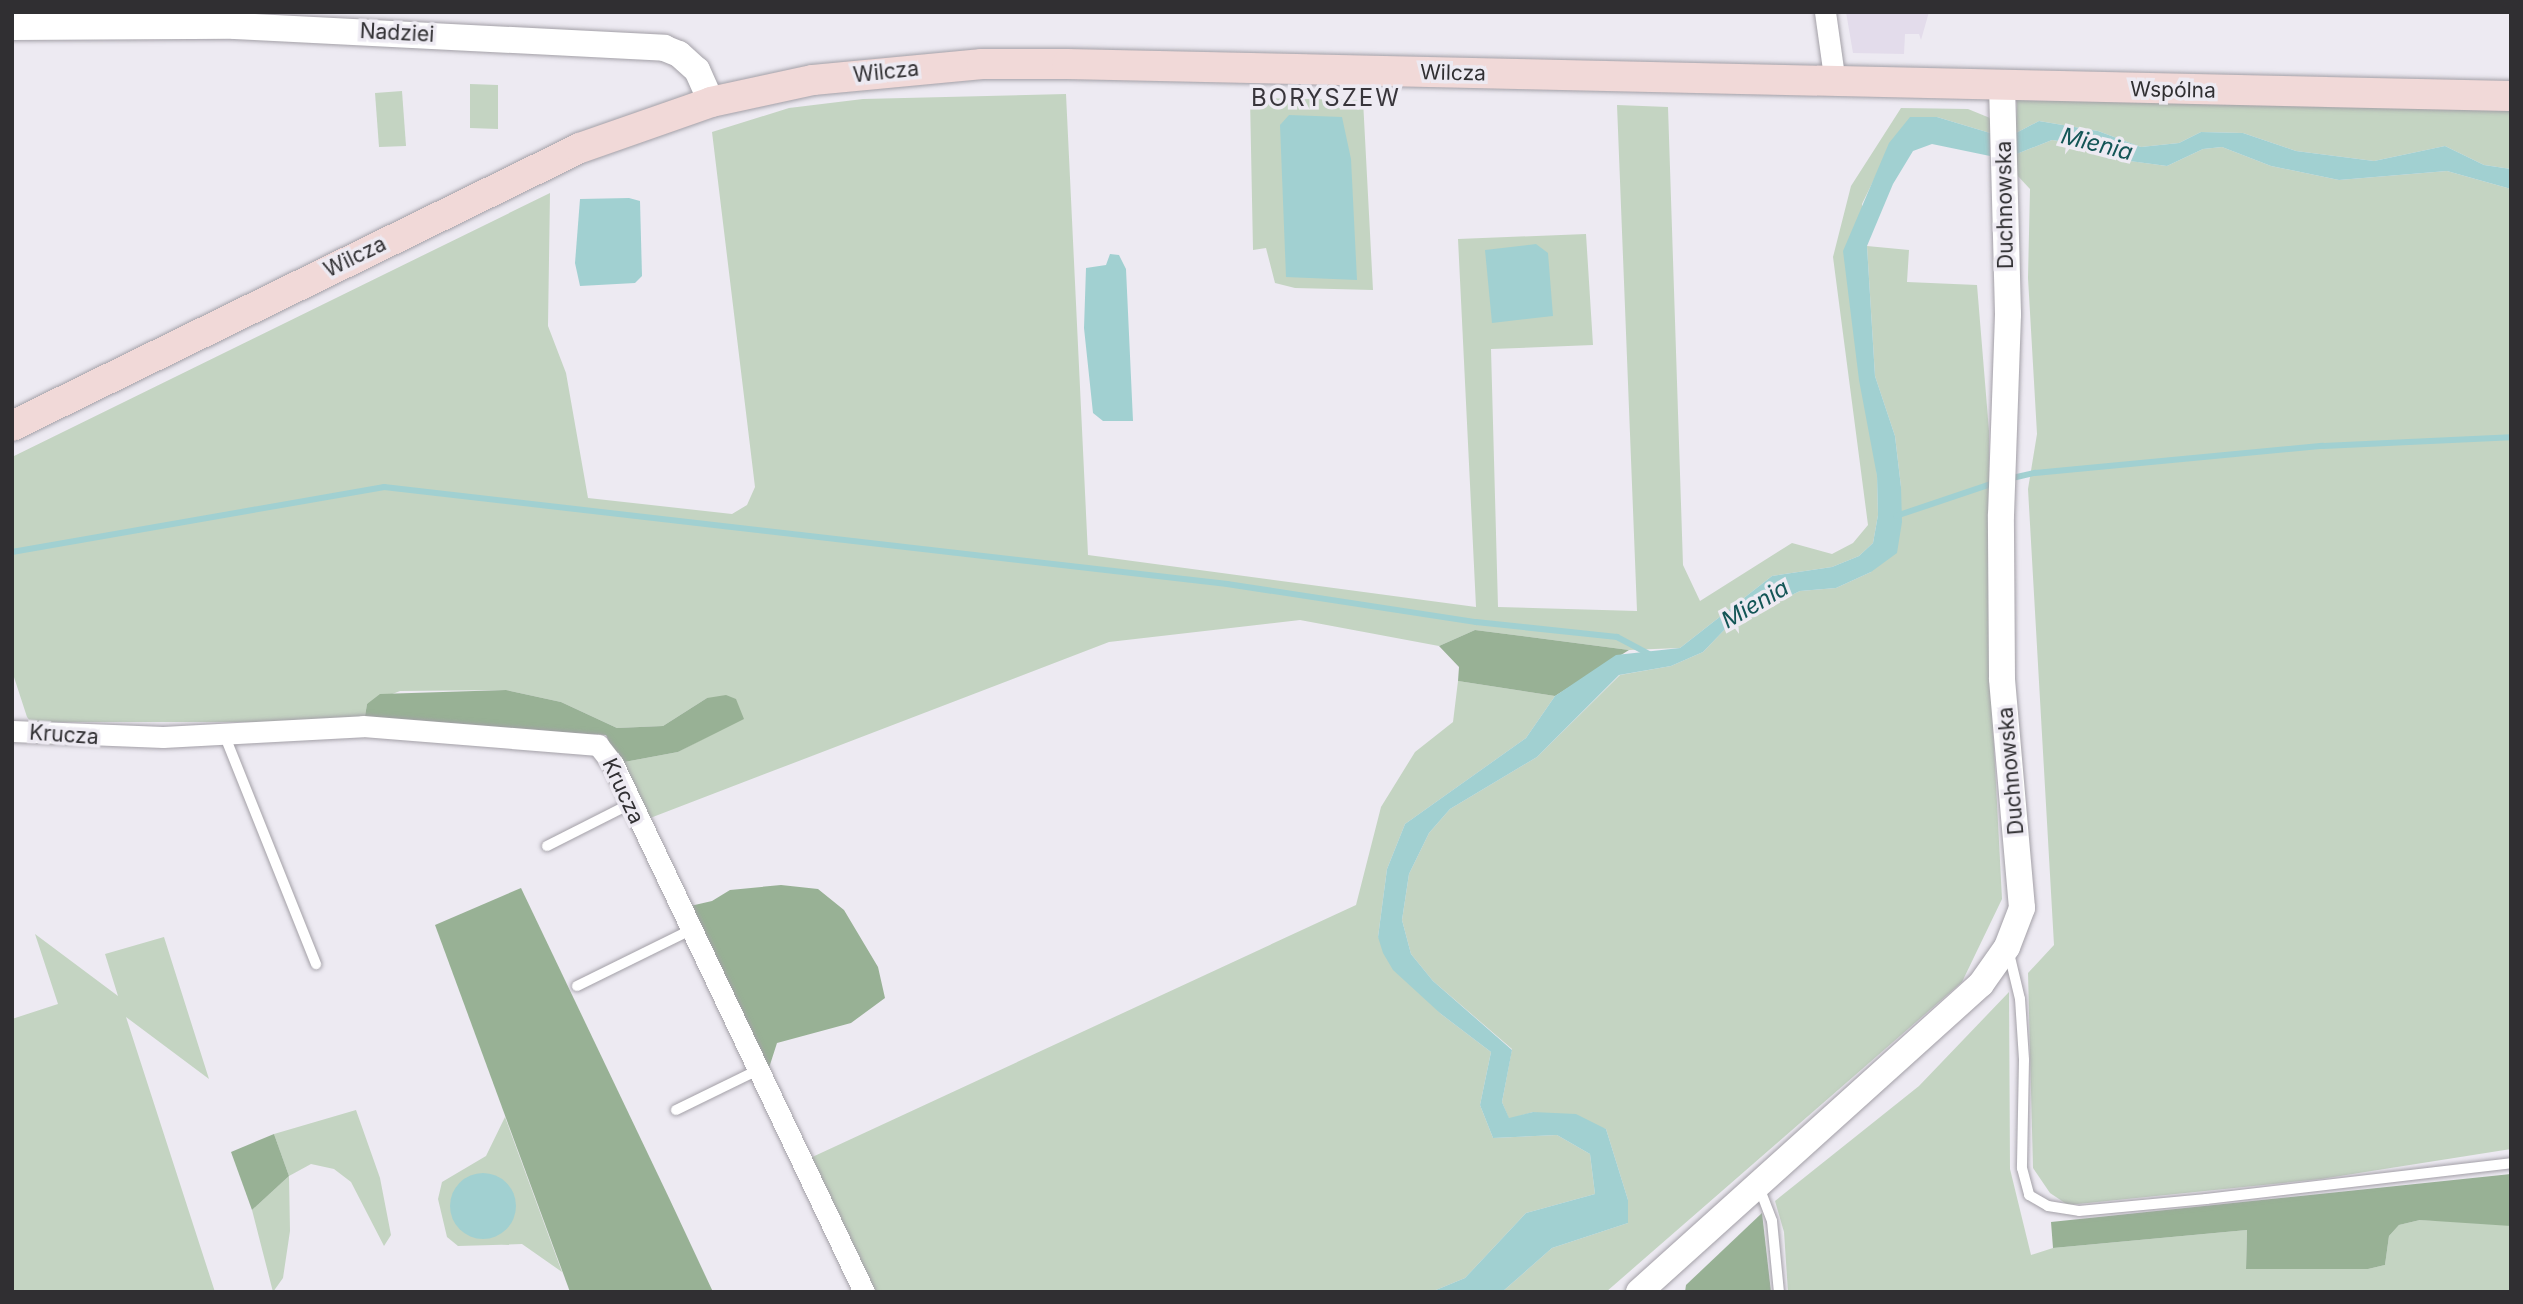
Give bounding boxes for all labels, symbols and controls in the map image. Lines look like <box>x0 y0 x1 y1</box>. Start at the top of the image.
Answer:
street label: Nadziei <box>359 18 435 48</box>
street label: Wilcza <box>852 56 920 88</box>
street label: Wilcza <box>1420 60 1486 86</box>
street label: Wspólna <box>2130 77 2216 103</box>
district label: BORYSZEW <box>1252 84 1400 112</box>
water label: Mienia <box>2058 122 2136 166</box>
street label: Duchnowska <box>1991 141 2019 269</box>
street label: Wilcza <box>320 231 390 283</box>
water label: Mienia <box>1717 574 1793 634</box>
street label: Duchnowska <box>1993 706 2029 836</box>
street label: Krucza <box>28 720 100 750</box>
street label: Krucza <box>597 754 649 828</box>

